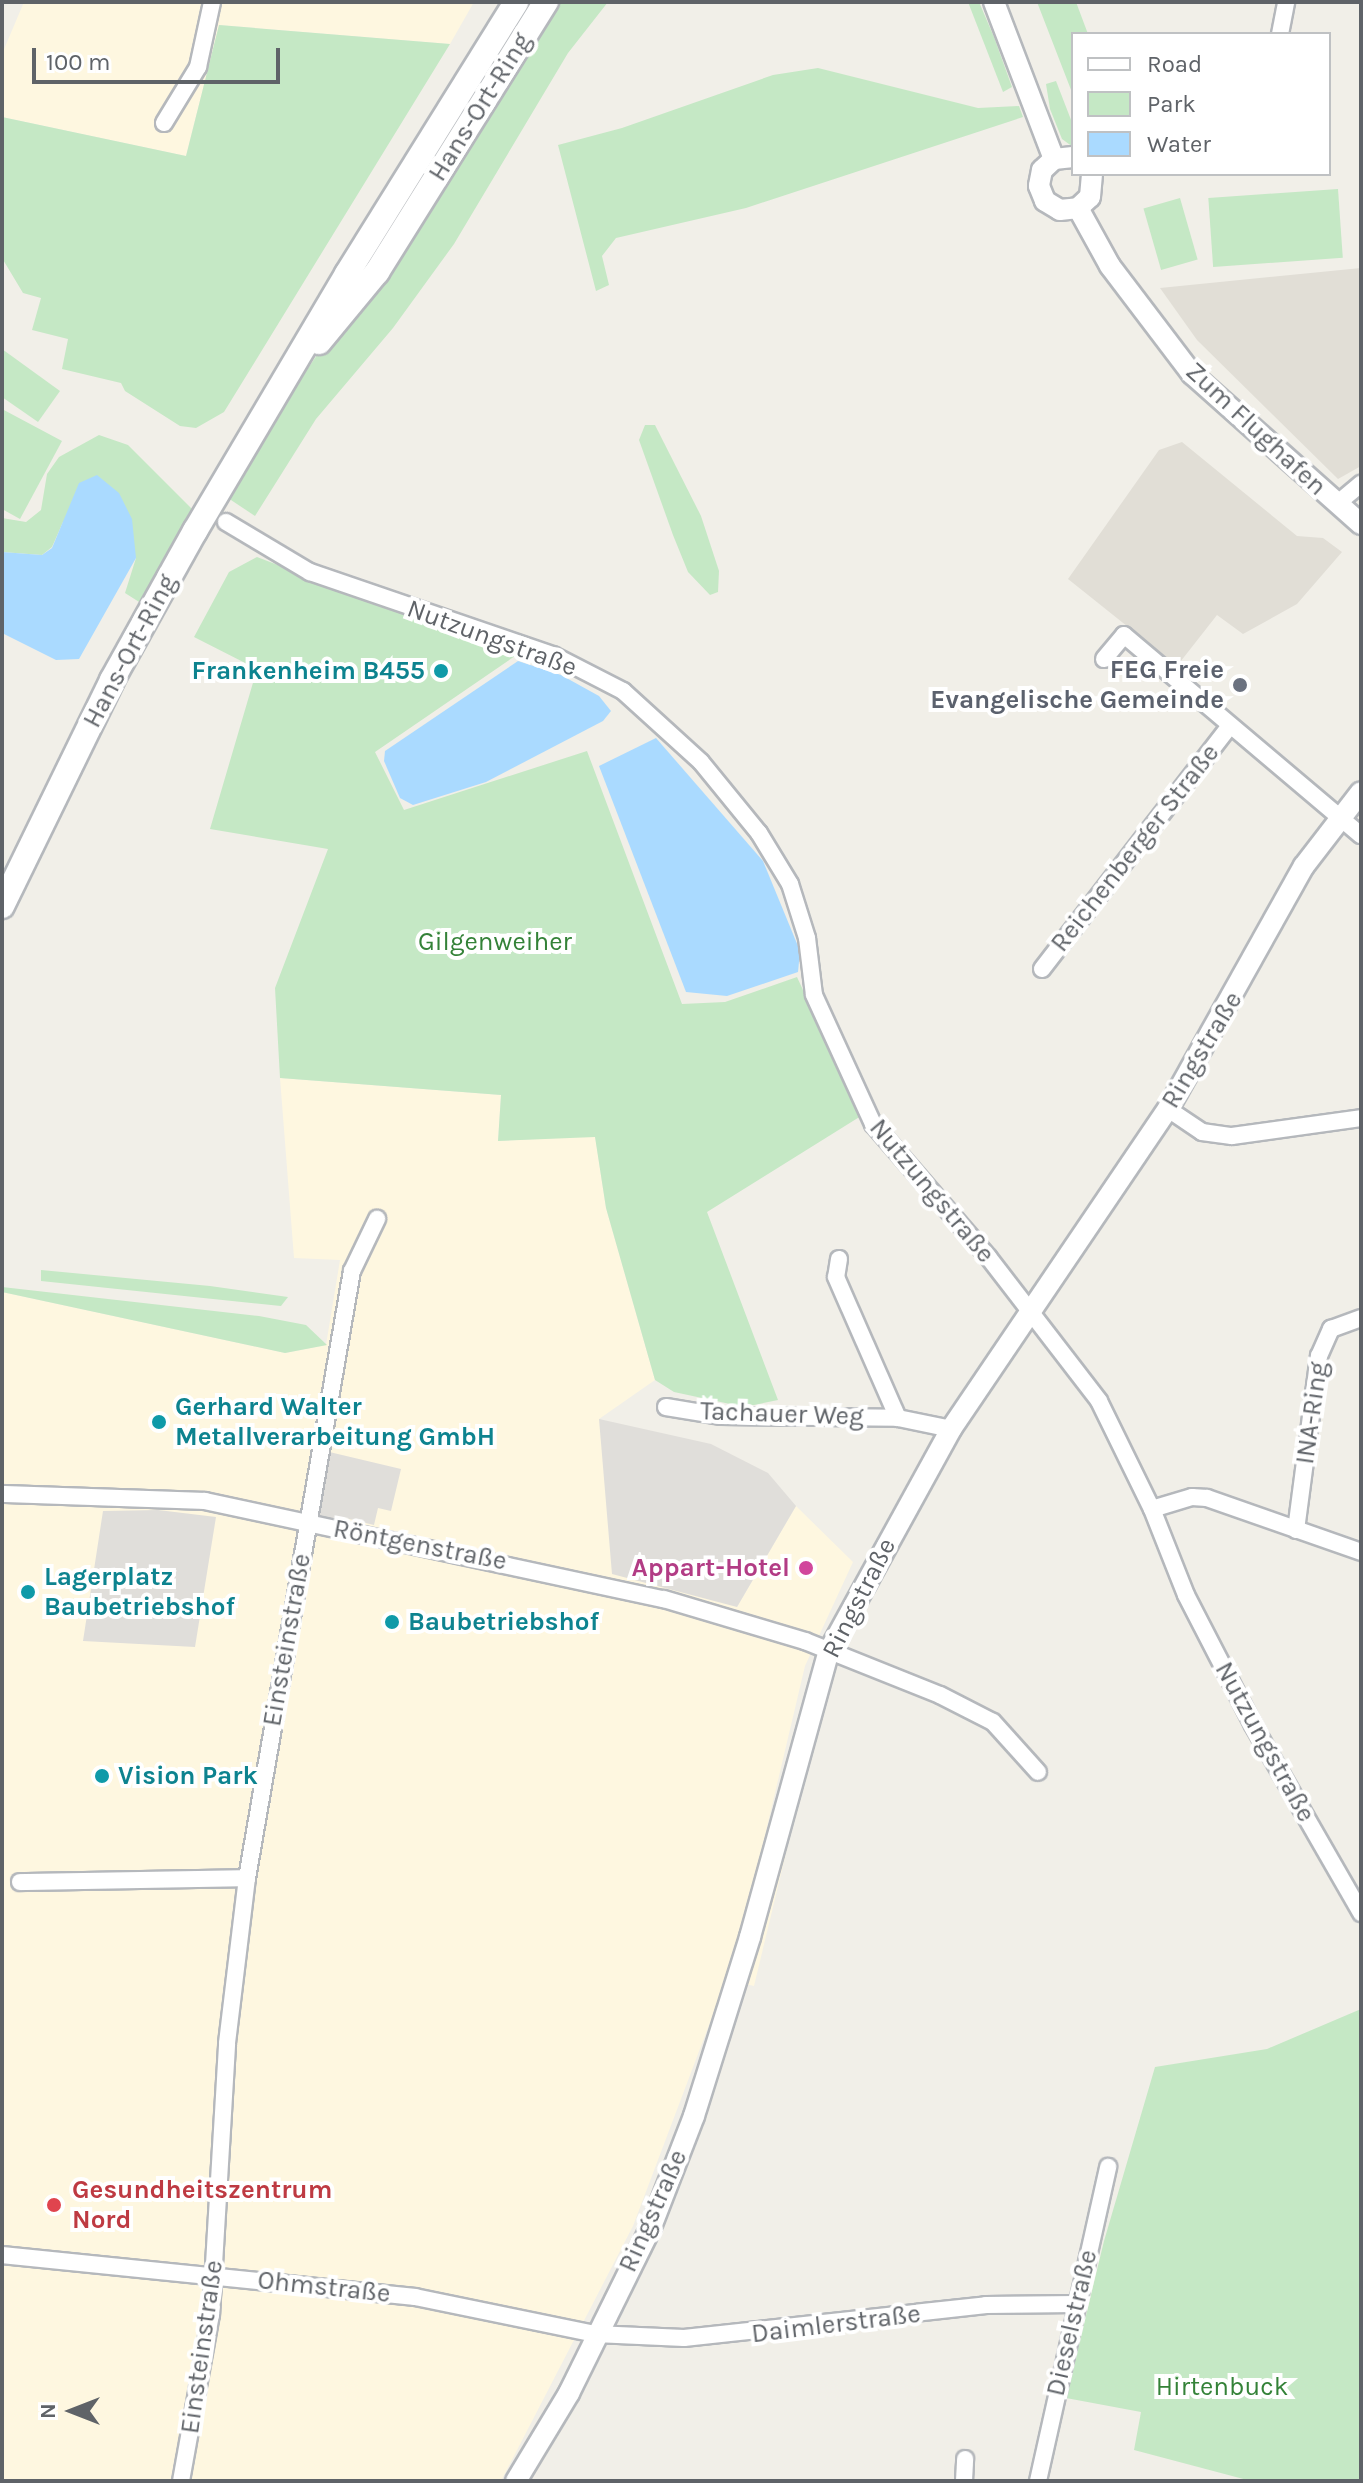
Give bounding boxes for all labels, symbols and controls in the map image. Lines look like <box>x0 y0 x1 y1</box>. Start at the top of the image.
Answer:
street label: Hans-Ort-Ring <box>422 27 538 187</box>
scale bar <box>36 32 284 82</box>
legend <box>1071 32 1331 176</box>
text: 100 m <box>46 48 111 76</box>
text: Road <box>1147 50 1202 78</box>
text: Park <box>1147 90 1196 118</box>
text: Water <box>1147 130 1211 158</box>
street label: Zum Flughafen <box>1179 356 1333 502</box>
street label: Hans-Ort-Ring <box>77 569 183 733</box>
street label: Nutzungstraße <box>403 593 581 683</box>
place label: FEG Freie Evangelische Gemeinde <box>930 654 1224 716</box>
place label: Frankenheim B455 <box>191 655 425 687</box>
marker: Frankenheim B455 <box>432 662 450 680</box>
marker: FEG Freie Evangelische Gemeinde <box>1231 676 1249 694</box>
street label: Reichenberger Straße <box>1044 738 1226 958</box>
park label: Gilgenweiher <box>418 926 572 958</box>
street label: Ringstraße <box>1155 986 1249 1114</box>
street label: Nutzungstraße <box>863 1113 1001 1269</box>
street label: INA-Ring <box>1289 1360 1335 1466</box>
place label: Gerhard Walter Metallverarbeitung GmbH <box>175 1391 495 1452</box>
street label: Tachauer Weg <box>700 1396 864 1432</box>
marker: Gerhard Walter Metallverarbeitung GmbH <box>150 1413 168 1431</box>
street label: Röntgenstraße <box>331 1513 509 1577</box>
street label: Ringstraße <box>815 1533 903 1663</box>
street label: Einsteinstraße <box>256 1551 318 1729</box>
place label: Appart-Hotel <box>632 1552 790 1584</box>
marker: Appart-Hotel <box>797 1559 815 1577</box>
place label: Lagerplatz Baubetriebshof <box>44 1561 235 1622</box>
marker: Lagerplatz Baubetriebshof <box>19 1583 37 1601</box>
place label: Baubetriebshof <box>408 1606 599 1638</box>
marker: Baubetriebshof <box>383 1613 401 1631</box>
street label: Nutzungstraße <box>1208 1657 1322 1827</box>
place label: Vision Park <box>118 1760 258 1792</box>
marker: Vision Park <box>93 1767 111 1785</box>
street label: Ringstraße <box>612 2145 694 2277</box>
place label: Gesundheitszentrum Nord <box>72 2174 332 2236</box>
marker: Gesundheitszentrum Nord <box>43 2194 65 2216</box>
street label: Dieselstraße <box>1040 2247 1104 2399</box>
street label: Einsteinstraße <box>174 2258 230 2436</box>
street label: Ohmstraße <box>256 2265 392 2309</box>
street label: Daimlerstraße <box>750 2298 922 2350</box>
north arrow <box>32 2371 112 2451</box>
park label: Hirtenbuck <box>1156 2371 1288 2403</box>
text: N <box>35 2403 61 2419</box>

